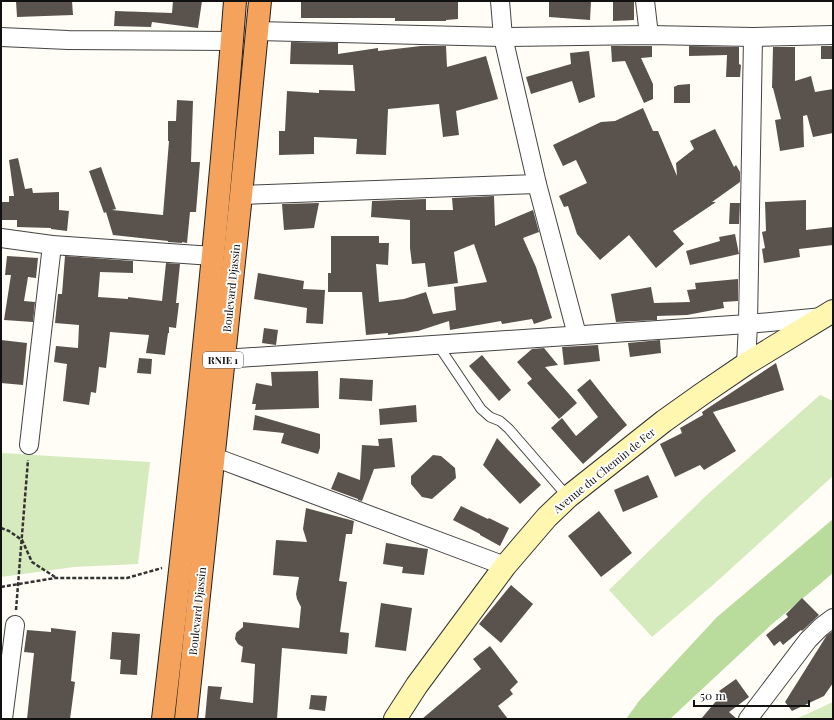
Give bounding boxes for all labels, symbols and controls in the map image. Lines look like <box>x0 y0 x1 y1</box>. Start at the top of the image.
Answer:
street label: Boulevard Djassin <box>219 243 243 333</box>
road number: RNIE 1 <box>203 352 243 368</box>
street label: Avenue du Chemin de Fer <box>549 424 658 517</box>
street label: Boulevard Djassin <box>185 566 209 656</box>
scale bar <box>694 682 809 708</box>
text: 50 m <box>700 687 726 703</box>

